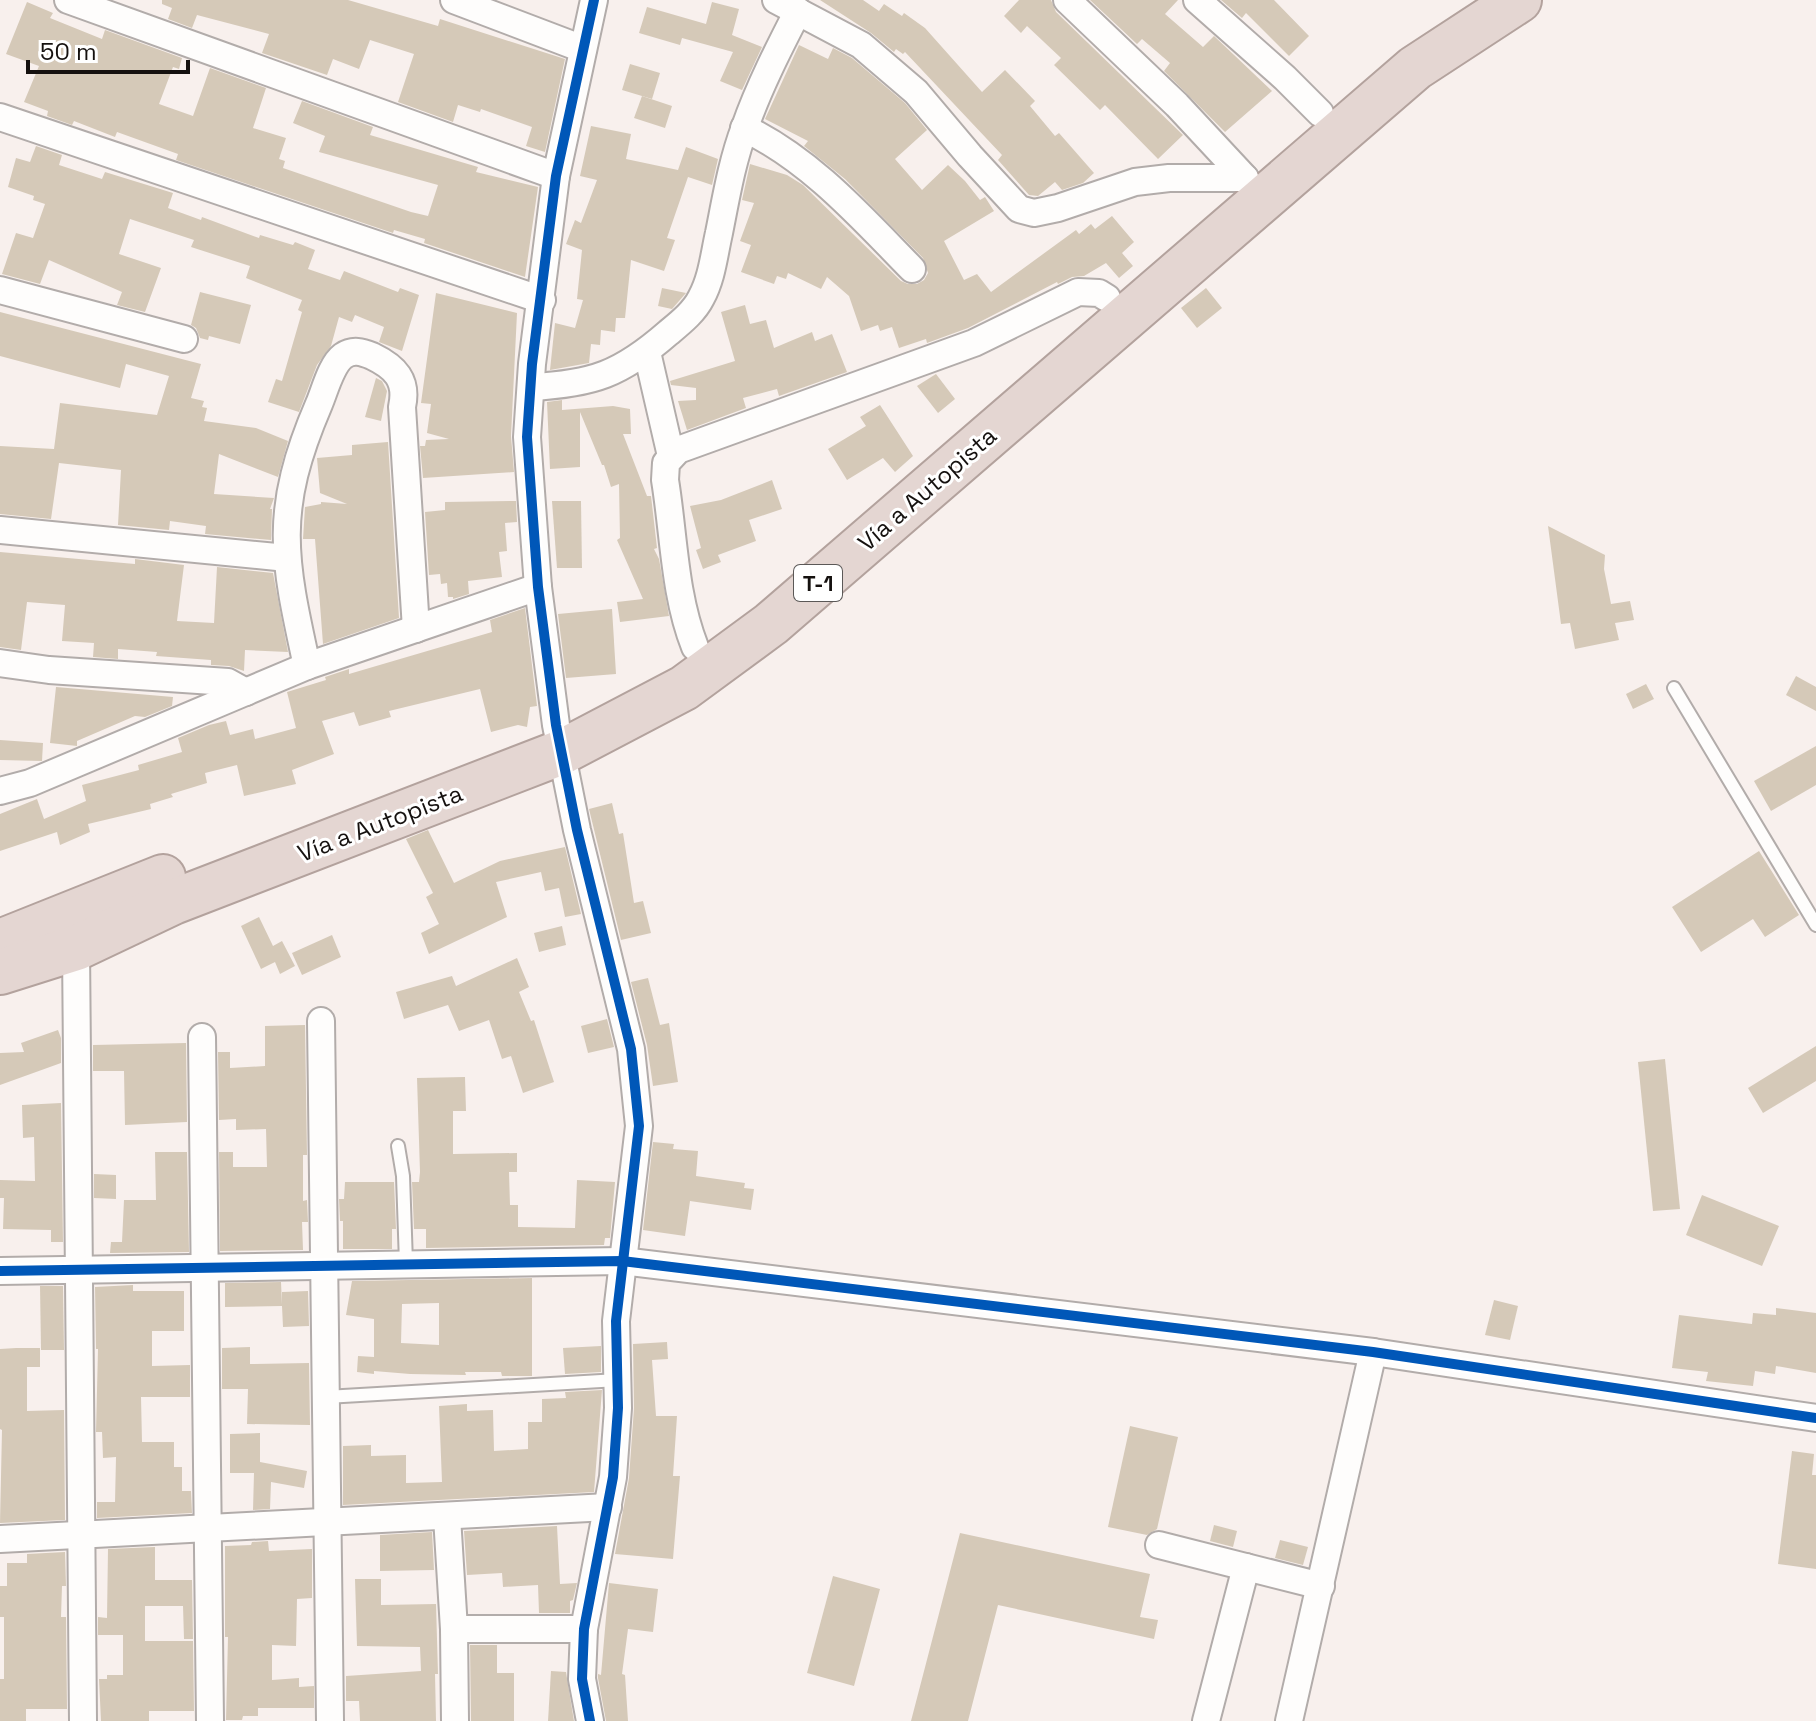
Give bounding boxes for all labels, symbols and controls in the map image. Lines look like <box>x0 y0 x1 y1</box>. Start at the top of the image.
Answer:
scale bar <box>28 24 188 74</box>
text: 50 m <box>40 36 97 67</box>
street label: Vía a Autopista <box>851 420 1003 558</box>
road number: T-1 <box>794 565 842 601</box>
street label: Vía a Autopista <box>293 777 467 869</box>

